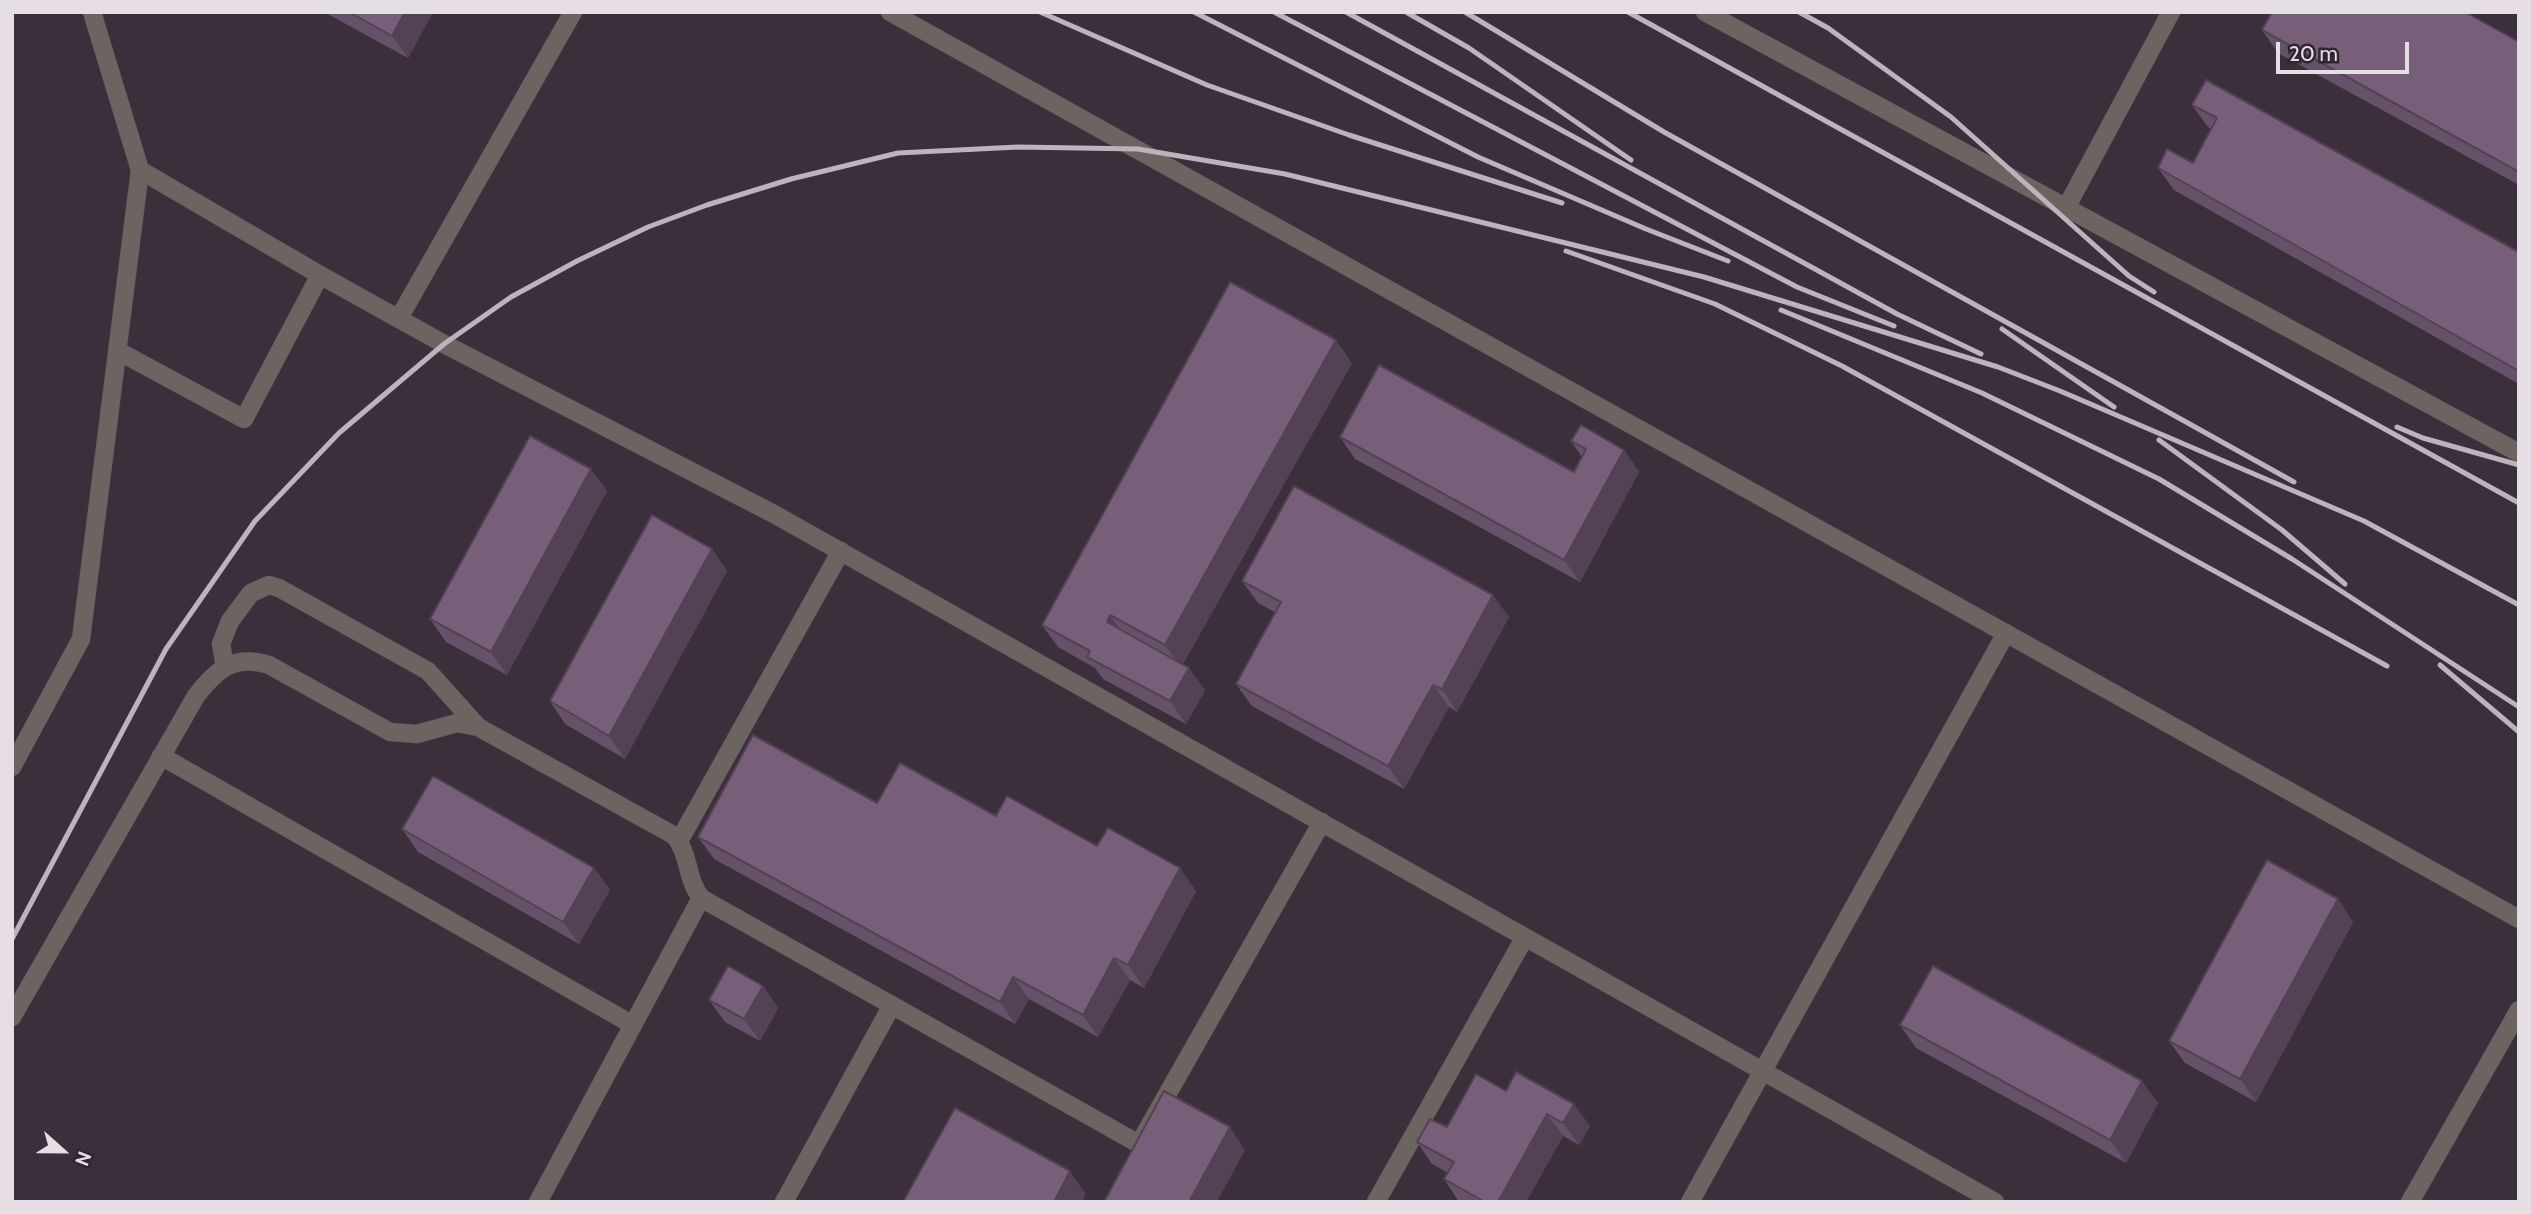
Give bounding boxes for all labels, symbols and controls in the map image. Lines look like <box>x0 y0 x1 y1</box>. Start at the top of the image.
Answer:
scale bar <box>2279 28 2412 72</box>
text: 20 m <box>2289 41 2338 66</box>
north arrow <box>28 1116 98 1186</box>
text: N <box>70 1148 96 1169</box>

